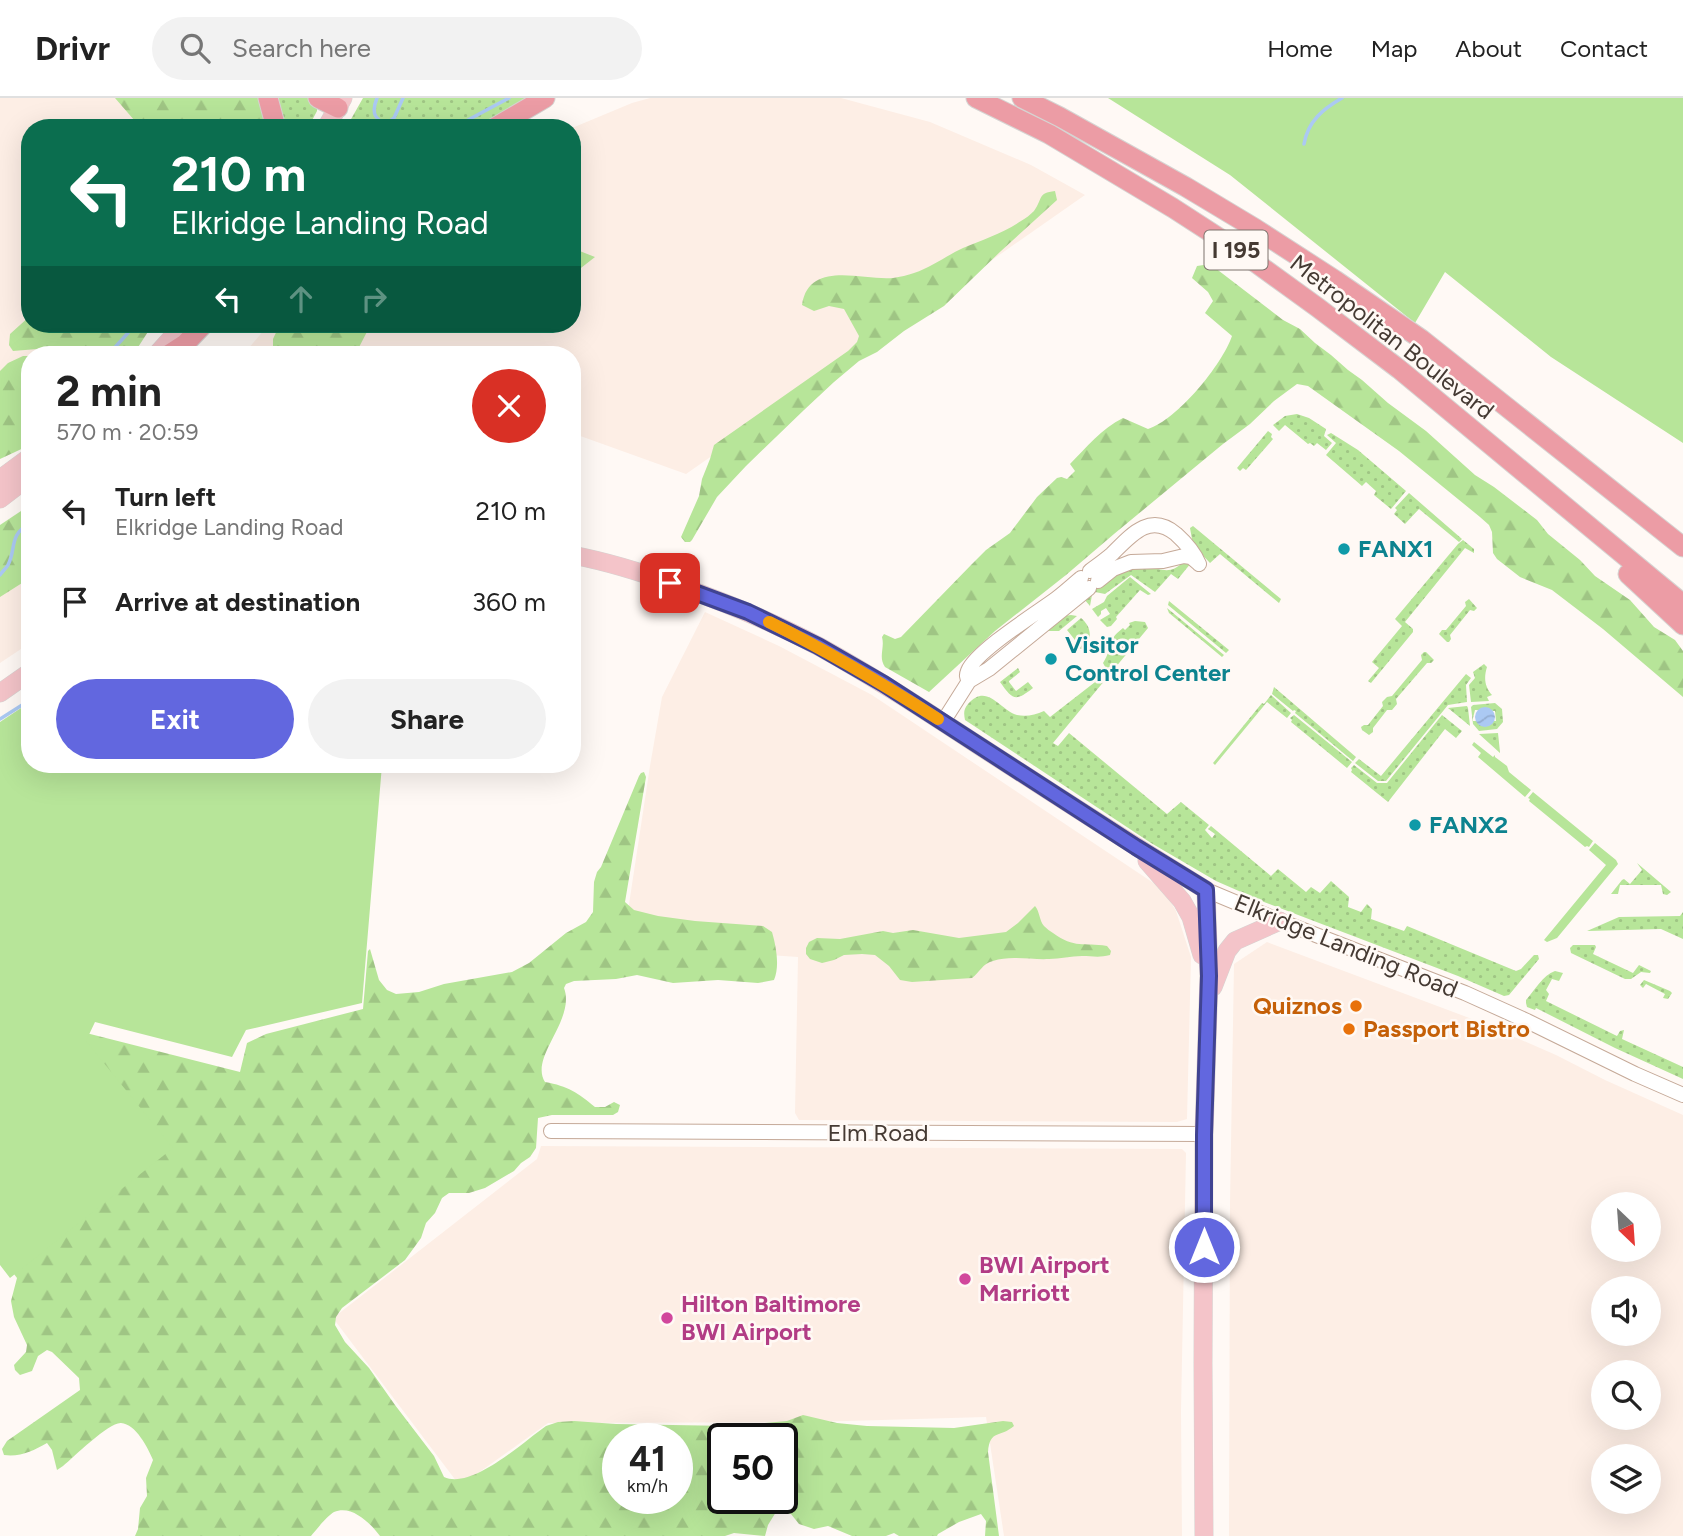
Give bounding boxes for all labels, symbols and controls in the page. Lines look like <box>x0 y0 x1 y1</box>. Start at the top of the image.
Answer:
search box <box>152 17 642 80</box>
text: Drivr <box>35 29 110 68</box>
icon: search <box>176 29 214 67</box>
text: Search here <box>232 32 371 64</box>
text: Home <box>1267 34 1333 63</box>
text: Map <box>1371 34 1417 63</box>
text: About <box>1455 34 1522 63</box>
text: Contact <box>1560 34 1648 63</box>
text: 210 m <box>171 144 306 203</box>
icon: left <box>56 147 147 238</box>
text: Elkridge Landing Road <box>171 204 489 242</box>
road number: I 195 <box>1204 230 1268 270</box>
street label: Metropolitan Boulevard <box>1285 248 1500 425</box>
icon: left <box>209 280 247 318</box>
icon: ahead <box>282 280 320 318</box>
icon: right <box>355 280 393 318</box>
text: 2 min <box>56 366 162 417</box>
button: close <box>472 369 546 443</box>
text: 570 m · 20:59 <box>56 418 198 446</box>
text: Turn left <box>115 481 216 513</box>
icon: left <box>56 492 94 530</box>
text: 210 m <box>476 495 546 527</box>
text: Elkridge Landing Road <box>115 513 343 541</box>
place label: FANX1 <box>1358 534 1433 563</box>
marker: FANX1 <box>1336 541 1352 557</box>
pin <box>640 553 700 613</box>
icon: arrive <box>651 564 689 602</box>
icon: arrive <box>56 583 94 621</box>
text: Arrive at destination <box>115 586 360 618</box>
text: 360 m <box>472 586 546 618</box>
place label: Visitor Control Center <box>1065 630 1230 687</box>
marker: Visitor Control Center <box>1043 651 1059 667</box>
button: Exit <box>56 679 294 759</box>
button: Share <box>308 679 546 759</box>
place label: FANX2 <box>1429 810 1508 839</box>
marker: FANX2 <box>1407 817 1423 833</box>
street label: Elkridge Landing Road <box>1230 887 1462 1004</box>
place label: Quiznos <box>1253 991 1342 1020</box>
marker: Quiznos <box>1348 998 1364 1014</box>
place label: Passport Bistro <box>1363 1014 1530 1043</box>
marker: Passport Bistro <box>1341 1021 1357 1037</box>
street label: Elm Road <box>827 1118 929 1147</box>
north arrow <box>1591 1192 1661 1262</box>
map controls <box>1591 1192 1661 1514</box>
position arrow <box>1167 1210 1241 1284</box>
place label: BWI Airport Marriott <box>979 1250 1110 1307</box>
marker: BWI Airport Marriott <box>957 1271 973 1287</box>
button: sound <box>1591 1276 1661 1346</box>
place label: Hilton Baltimore BWI Airport <box>681 1289 861 1346</box>
marker: Hilton Baltimore BWI Airport <box>659 1310 675 1326</box>
button: search <box>1591 1360 1661 1430</box>
speed limit sign: 50 <box>707 1423 798 1514</box>
text: 41 <box>629 1438 666 1480</box>
button: layers <box>1591 1444 1661 1514</box>
text: km/h <box>627 1475 668 1497</box>

